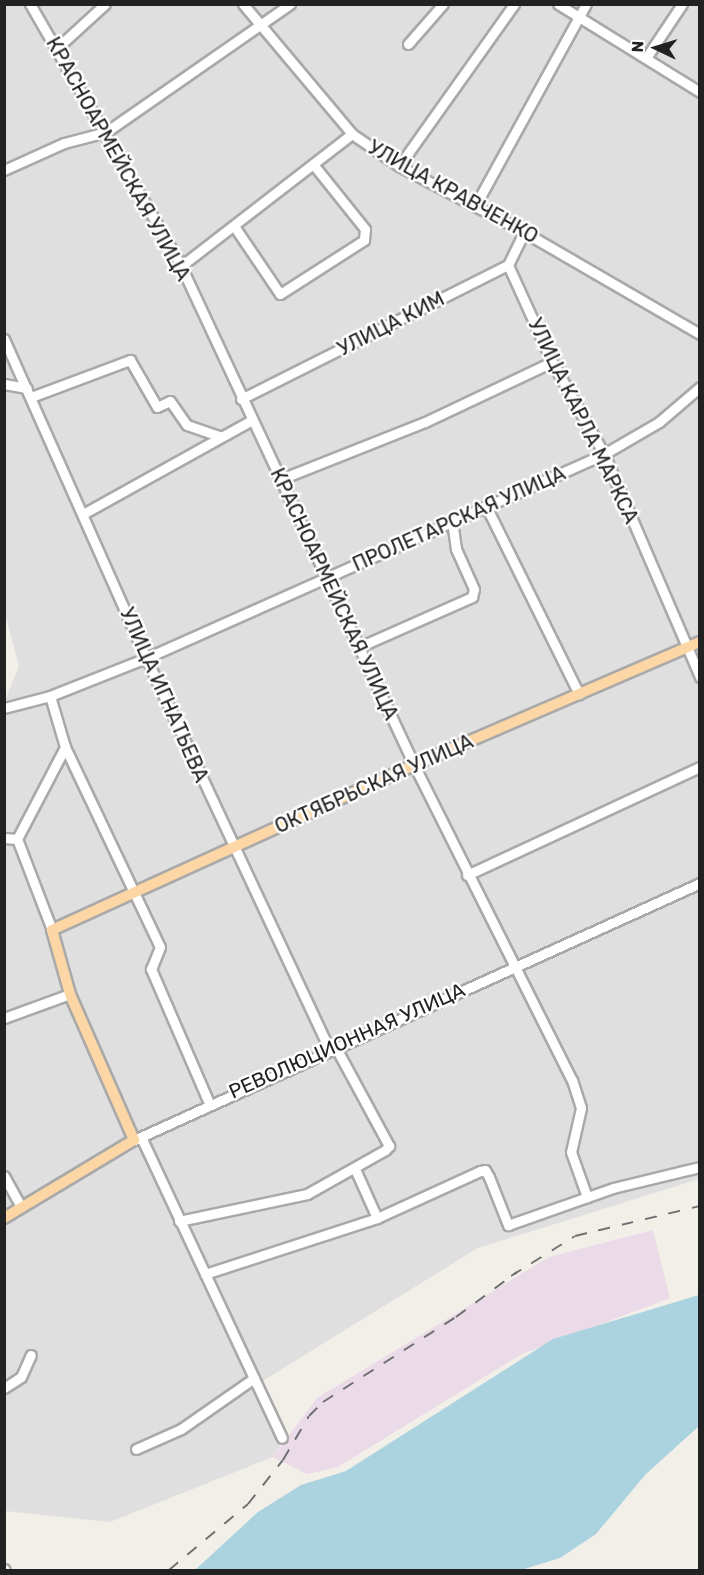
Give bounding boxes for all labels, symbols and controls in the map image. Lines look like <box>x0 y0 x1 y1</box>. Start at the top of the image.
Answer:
north arrow <box>626 18 686 78</box>
street label: КРАСНОАРМЕЙСКАЯ УЛИЦА <box>41 33 195 285</box>
text: N <box>628 40 647 53</box>
street label: УЛИЦА КРАВЧЕНКО <box>364 135 542 249</box>
street label: УЛИЦА КИМ <box>334 287 448 361</box>
street label: УЛИЦА КАРЛА МАРКСА <box>523 314 643 528</box>
street label: ПРОЛЕТАРСКАЯ УЛИЦА <box>349 461 569 577</box>
street label: КРАСНОАРМЕЙСКАЯ УЛИЦА <box>265 464 403 724</box>
street label: УЛИЦА ИГНАТЬЕВА <box>115 604 213 786</box>
street label: ОКТЯБРЬСКАЯ УЛИЦА <box>271 729 477 839</box>
street label: РЕВОЛЮЦИОННАЯ УЛИЦА <box>225 978 469 1104</box>

